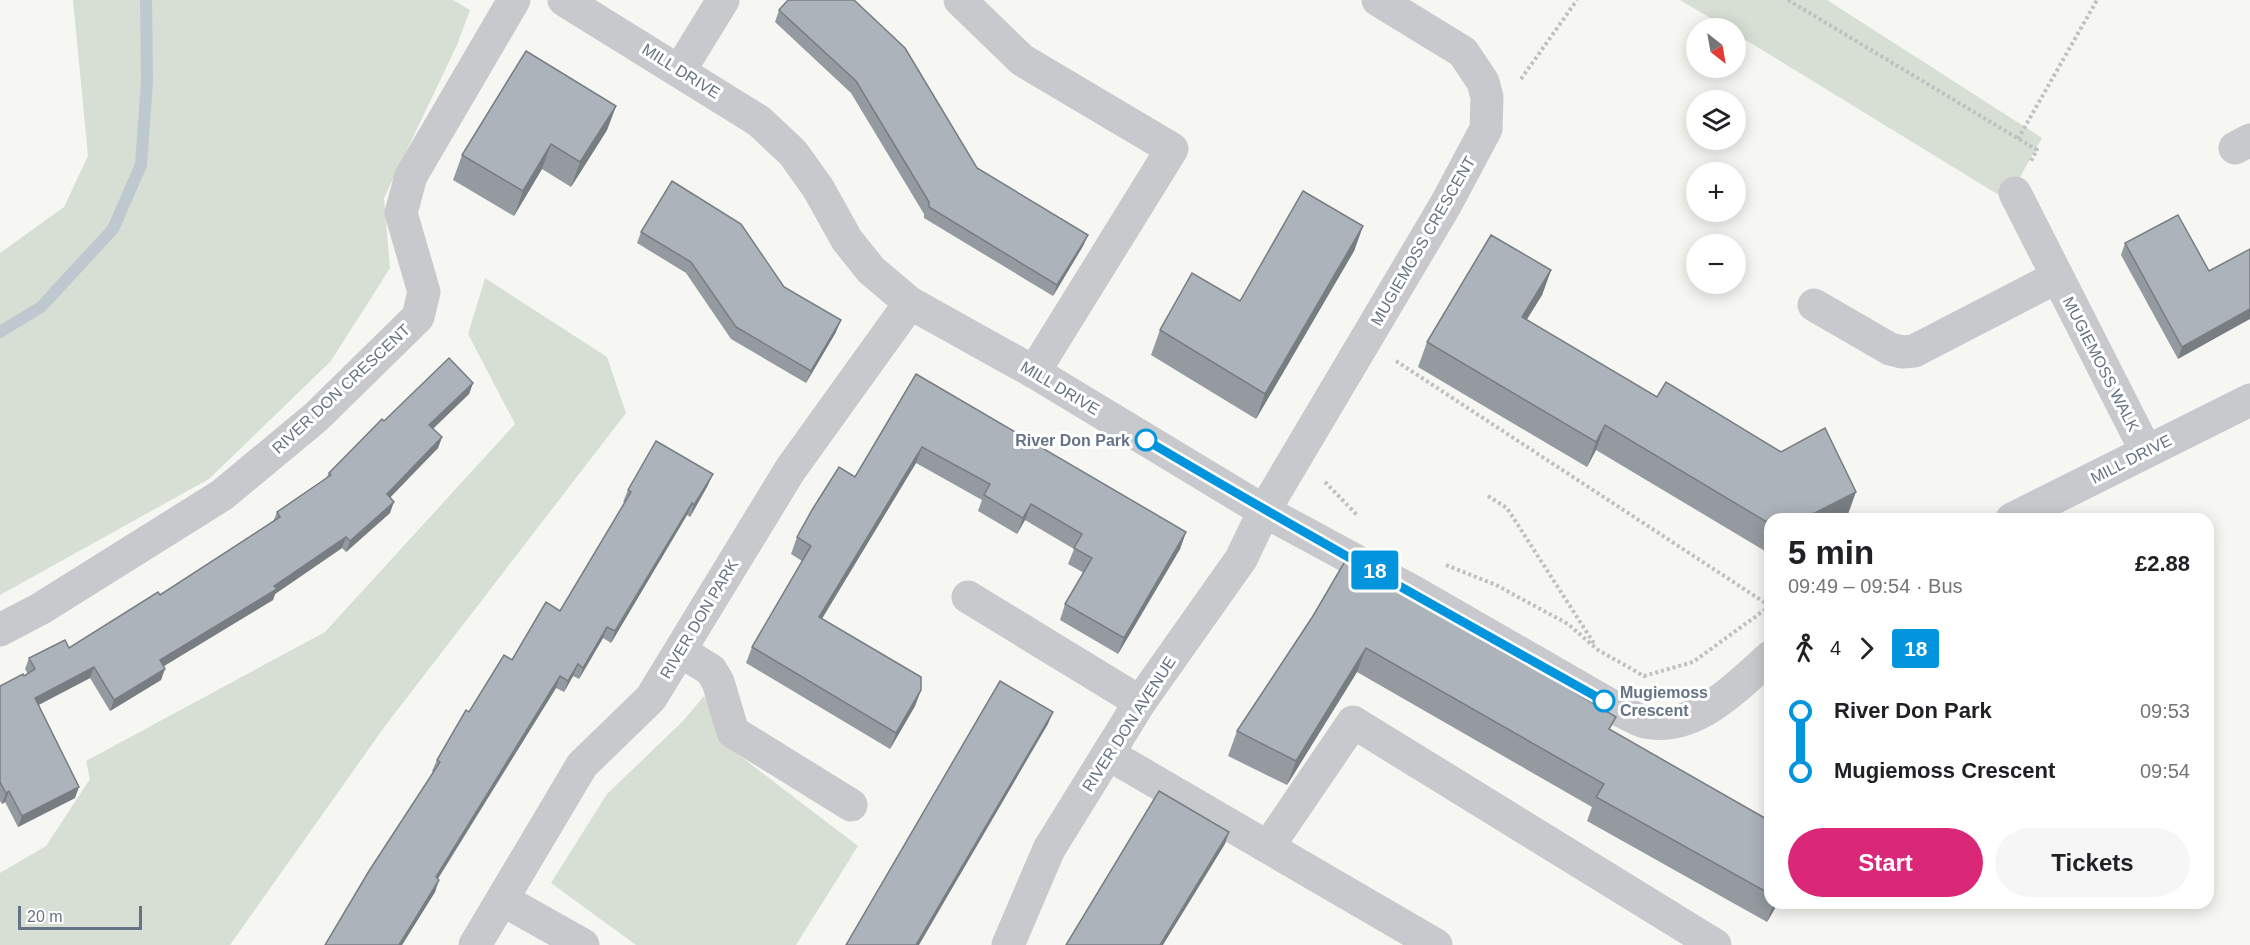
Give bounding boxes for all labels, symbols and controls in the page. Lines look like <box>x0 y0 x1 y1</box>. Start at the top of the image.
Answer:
north arrow <box>1686 18 1746 78</box>
map controls <box>1686 18 1746 294</box>
street label: MILL DRIVE <box>639 40 723 102</box>
button: layers <box>1686 90 1746 150</box>
street label: MUGIEMOSS CRESCENT <box>1368 153 1478 328</box>
button: + <box>1686 162 1746 222</box>
button: − <box>1686 234 1746 294</box>
street label: MUGIEMOSS WALK <box>2060 294 2142 434</box>
street label: RIVER DON CRESCENT <box>269 321 413 457</box>
street label: MILL DRIVE <box>1018 358 1102 418</box>
marker: River Don Park <box>1135 429 1157 451</box>
street label: MILL DRIVE <box>2088 431 2174 487</box>
place label: River Don Park <box>1015 432 1130 449</box>
text: 5 min <box>1788 534 1874 571</box>
line badge: 18 <box>1348 550 1402 590</box>
text: £2.88 <box>2135 551 2190 576</box>
street label: RIVER DON PARK <box>657 556 741 682</box>
text: 18 <box>1363 559 1387 582</box>
text: 09:49 – 09:54 · Bus <box>1788 575 1963 597</box>
icon: walk <box>1788 632 1821 665</box>
icon: forward <box>1850 632 1883 665</box>
text: 4 <box>1830 637 1841 659</box>
text: 18 <box>1904 637 1927 660</box>
street label: RIVER DON AVENUE <box>1079 654 1179 794</box>
place label: Mugiemoss Crescent <box>1620 684 1708 719</box>
marker: Mugiemoss Crescent <box>1593 690 1615 712</box>
text: River Don Park <box>1834 698 1992 723</box>
text: 09:53 <box>2140 700 2190 722</box>
text: Mugiemoss Crescent <box>1834 758 2055 783</box>
text: 09:54 <box>2140 760 2190 782</box>
button: Start <box>1788 828 1983 897</box>
button: Tickets <box>1995 828 2190 897</box>
scale bar <box>18 903 142 930</box>
text: 20 m <box>27 908 63 925</box>

